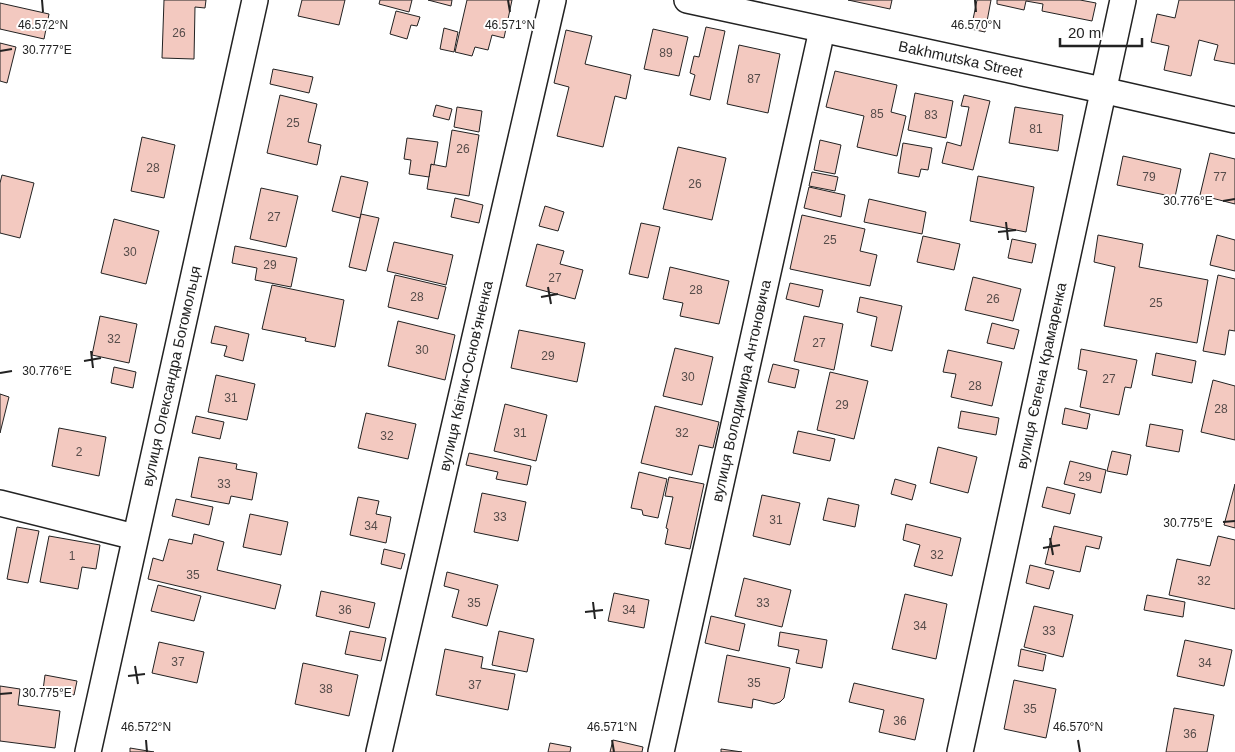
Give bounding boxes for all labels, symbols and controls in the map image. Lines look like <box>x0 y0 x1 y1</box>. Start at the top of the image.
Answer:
scale bar <box>1060 15 1142 47</box>
text: 46.572°N <box>18 18 68 32</box>
text: 46.571°N <box>485 18 535 32</box>
text: 46.570°N <box>951 18 1001 32</box>
text: 20 m <box>1068 24 1101 41</box>
house number: 26 <box>172 26 186 40</box>
street label: Bakhmutska Street <box>897 37 1025 81</box>
text: 30.777°E <box>22 43 72 57</box>
house number: 89 <box>659 46 673 60</box>
house number: 87 <box>747 72 761 86</box>
house number: 85 <box>870 107 884 121</box>
house number: 83 <box>924 108 938 122</box>
house number: 25 <box>286 116 300 130</box>
house number: 81 <box>1029 122 1043 136</box>
house number: 26 <box>456 142 470 156</box>
house number: 28 <box>146 161 160 175</box>
house number: 79 <box>1142 170 1156 184</box>
house number: 77 <box>1213 170 1227 184</box>
house number: 26 <box>688 177 702 191</box>
text: 30.776°E <box>1163 194 1213 208</box>
house number: 27 <box>267 210 281 224</box>
house number: 25 <box>823 233 837 247</box>
house number: 30 <box>123 245 137 259</box>
house number: 29 <box>263 258 277 272</box>
street label: вулиця Олександра Богомольця <box>138 264 204 488</box>
house number: 27 <box>548 271 562 285</box>
street label: вулиця Володимира Антоновича <box>708 277 774 503</box>
street label: вулиця Квітки-Основ'яненка <box>435 278 496 473</box>
street label: вулиця Євгена Крамаренка <box>1013 280 1070 470</box>
house number: 28 <box>689 283 703 297</box>
house number: 28 <box>410 290 424 304</box>
house number: 26 <box>986 292 1000 306</box>
house number: 25 <box>1149 296 1163 310</box>
house number: 32 <box>107 332 121 346</box>
house number: 27 <box>812 336 826 350</box>
house number: 30 <box>415 343 429 357</box>
house number: 29 <box>541 349 555 363</box>
text: 30.776°E <box>22 364 72 378</box>
house number: 30 <box>681 370 695 384</box>
house number: 27 <box>1102 372 1116 386</box>
house number: 28 <box>968 379 982 393</box>
house number: 31 <box>224 391 238 405</box>
house number: 29 <box>835 398 849 412</box>
house number: 28 <box>1214 402 1228 416</box>
house number: 31 <box>513 426 527 440</box>
house number: 32 <box>675 426 689 440</box>
house number: 32 <box>380 429 394 443</box>
house number: 2 <box>76 445 83 459</box>
house number: 29 <box>1078 470 1092 484</box>
house number: 33 <box>217 477 231 491</box>
house number: 33 <box>493 510 507 524</box>
house number: 31 <box>769 513 783 527</box>
text: 30.775°E <box>1163 516 1213 530</box>
house number: 34 <box>364 519 378 533</box>
house number: 32 <box>930 548 944 562</box>
house number: 1 <box>69 549 76 563</box>
house number: 35 <box>186 568 200 582</box>
house number: 32 <box>1197 574 1211 588</box>
house number: 35 <box>467 596 481 610</box>
house number: 33 <box>756 596 770 610</box>
house number: 36 <box>338 603 352 617</box>
house number: 34 <box>622 603 636 617</box>
house number: 34 <box>913 619 927 633</box>
house number: 33 <box>1042 624 1056 638</box>
house number: 37 <box>171 655 185 669</box>
house number: 34 <box>1198 656 1212 670</box>
house number: 35 <box>747 676 761 690</box>
house number: 37 <box>468 678 482 692</box>
house number: 38 <box>319 682 333 696</box>
text: 30.775°E <box>22 686 72 700</box>
house number: 35 <box>1023 702 1037 716</box>
house number: 36 <box>893 714 907 728</box>
text: 46.572°N <box>121 720 171 734</box>
text: 46.571°N <box>587 720 637 734</box>
text: 46.570°N <box>1053 720 1103 734</box>
house number: 36 <box>1183 727 1197 741</box>

